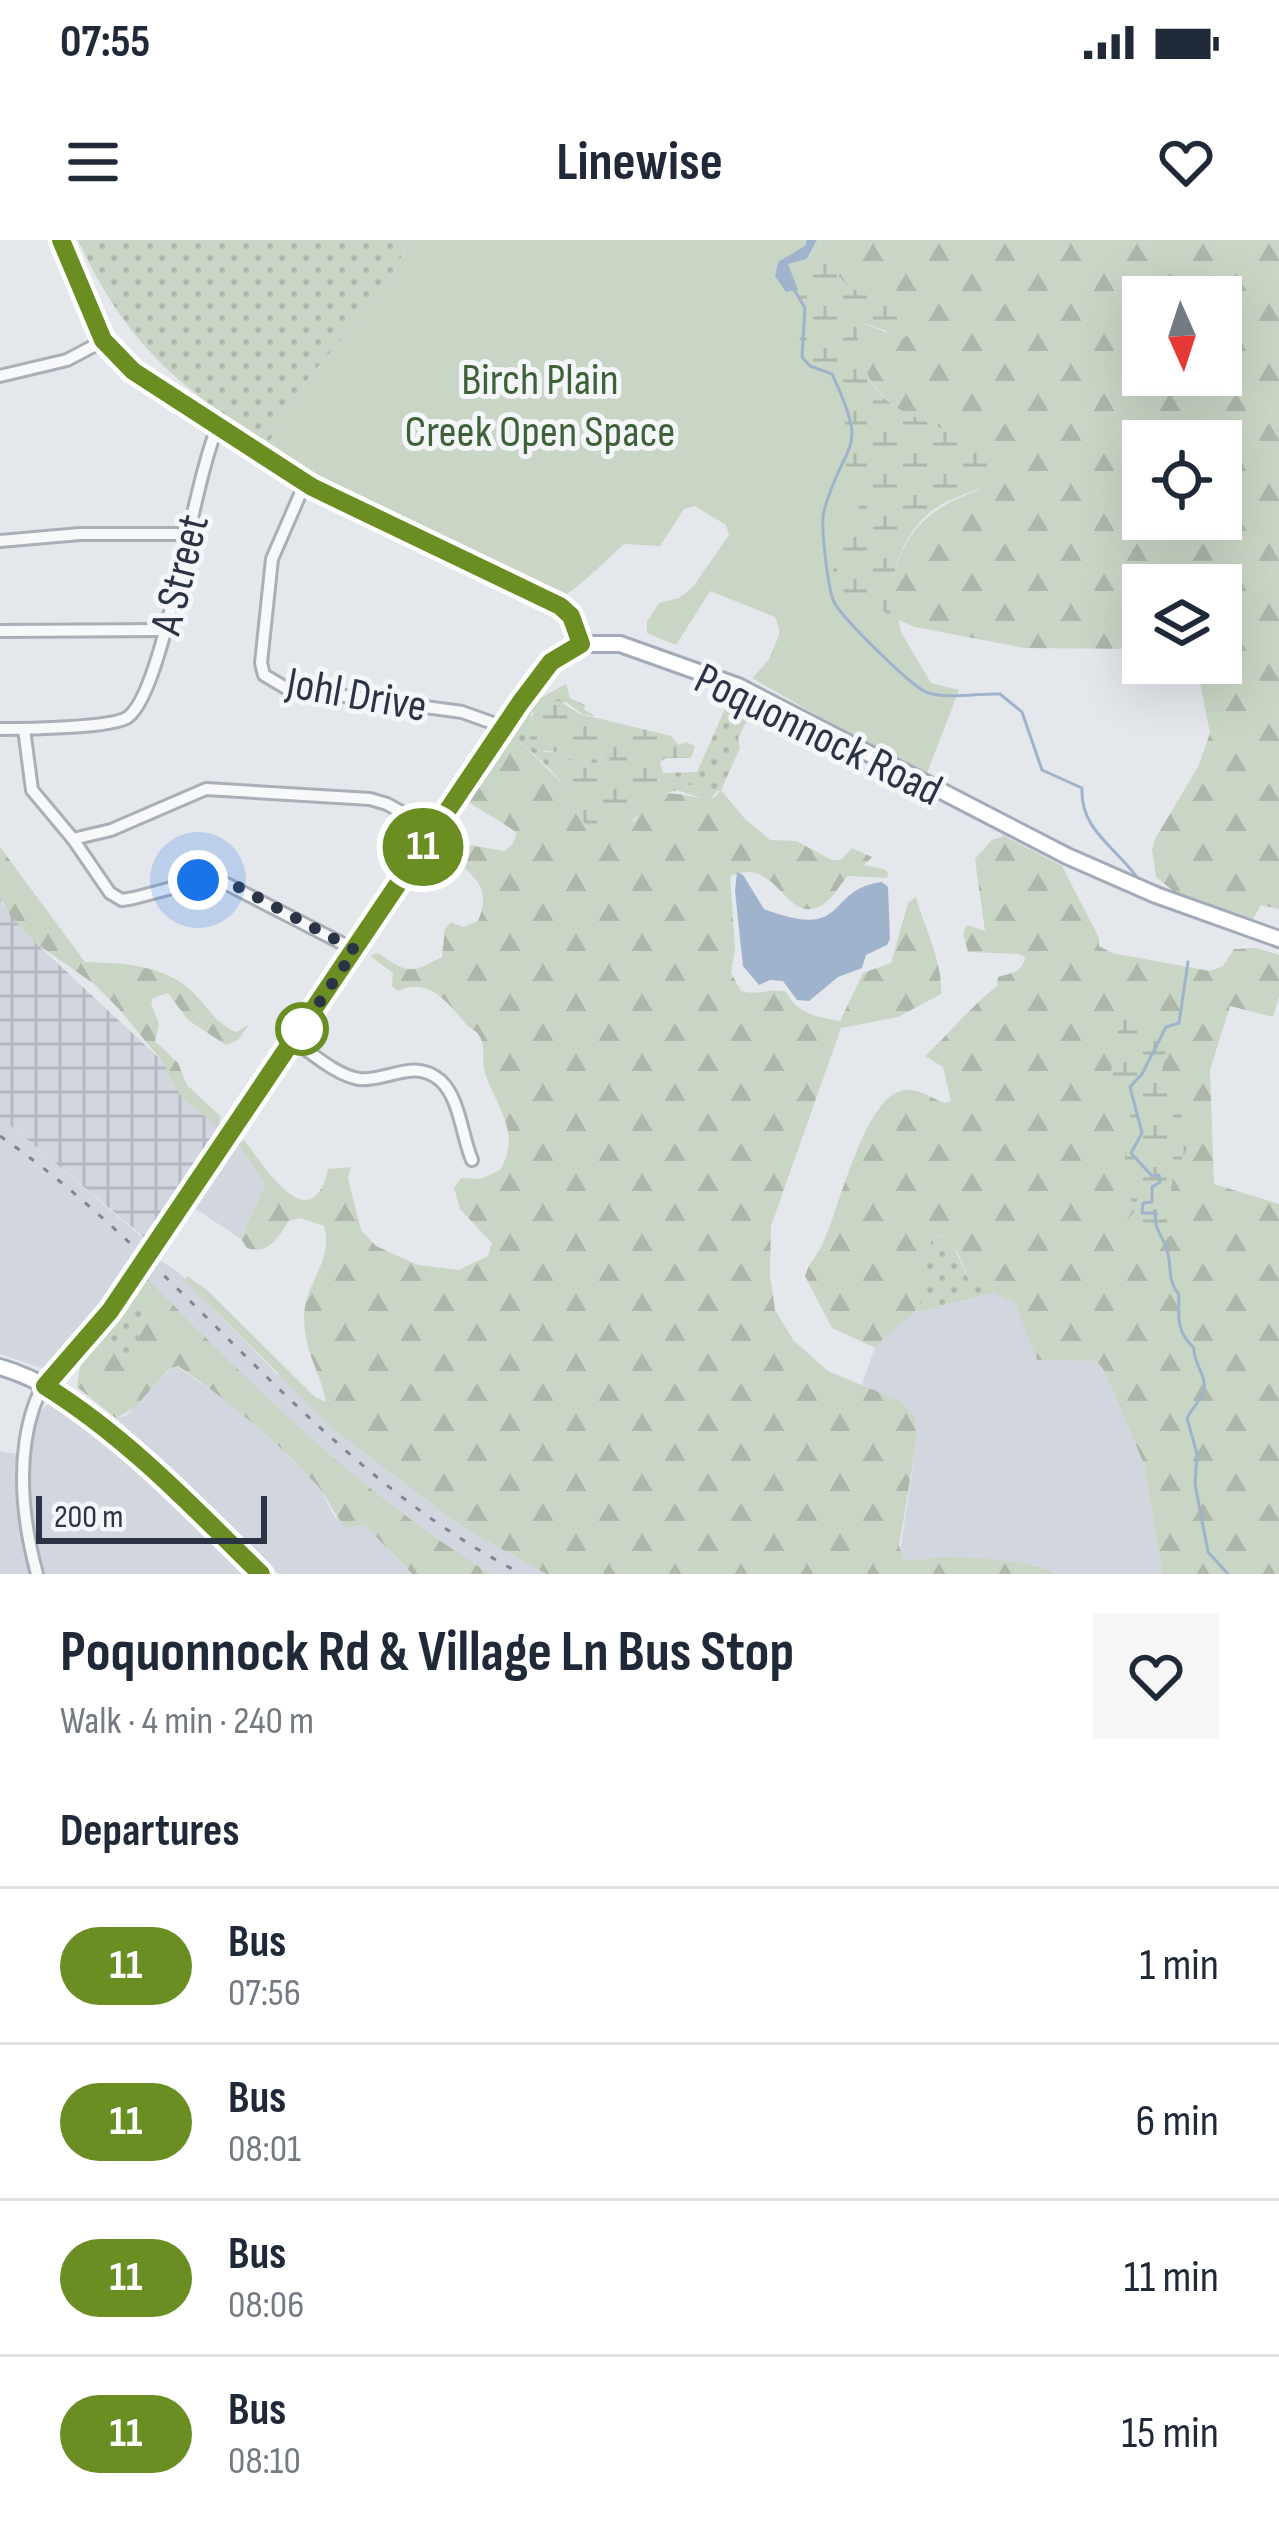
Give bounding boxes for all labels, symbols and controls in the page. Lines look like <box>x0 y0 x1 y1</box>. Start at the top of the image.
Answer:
text: 07:55 <box>60 15 150 70</box>
icon: menu <box>60 129 126 195</box>
icon: heart <box>1153 129 1219 195</box>
text: Linewise <box>556 130 723 195</box>
north arrow <box>1122 276 1242 396</box>
map controls <box>1122 276 1242 684</box>
park label: Birch Plain Creek Open Space <box>405 353 675 460</box>
button: locate <box>1122 420 1242 540</box>
street label: A Street <box>139 509 222 641</box>
button: layers <box>1122 564 1242 684</box>
street label: Poquonnock Road <box>685 652 951 819</box>
street label: Johl Drive <box>281 656 431 735</box>
line badge: 11 <box>369 808 477 886</box>
text: 11 <box>407 821 439 872</box>
your location <box>168 850 228 910</box>
unlabelled marker <box>277 1004 327 1054</box>
scale bar <box>36 1490 267 1543</box>
text: 200 m <box>54 1497 123 1537</box>
button: heart <box>1093 1613 1219 1739</box>
text: Poquonnock Rd & Village Ln Bus Stop <box>60 1619 794 1687</box>
text: Walk · 4 min · 240 m <box>60 1698 314 1745</box>
text: Departures <box>60 1804 239 1859</box>
text: Bus <box>228 1915 286 1970</box>
text: 1 min <box>1140 1938 1219 1993</box>
text: 11 <box>110 1940 142 1991</box>
text: 07:56 <box>228 1970 301 2017</box>
text: Bus <box>228 2071 286 2126</box>
text: 6 min <box>1136 2094 1219 2149</box>
text: 11 <box>110 2096 142 2147</box>
text: 08:01 <box>228 2126 301 2173</box>
text: Bus <box>228 2227 286 2282</box>
text: 11 min <box>1124 2250 1219 2305</box>
text: 11 <box>110 2252 142 2303</box>
text: 08:06 <box>228 2282 304 2329</box>
text: Bus <box>228 2383 286 2438</box>
text: 15 min <box>1122 2406 1219 2461</box>
text: 11 <box>110 2408 142 2459</box>
text: 08:10 <box>228 2438 301 2485</box>

